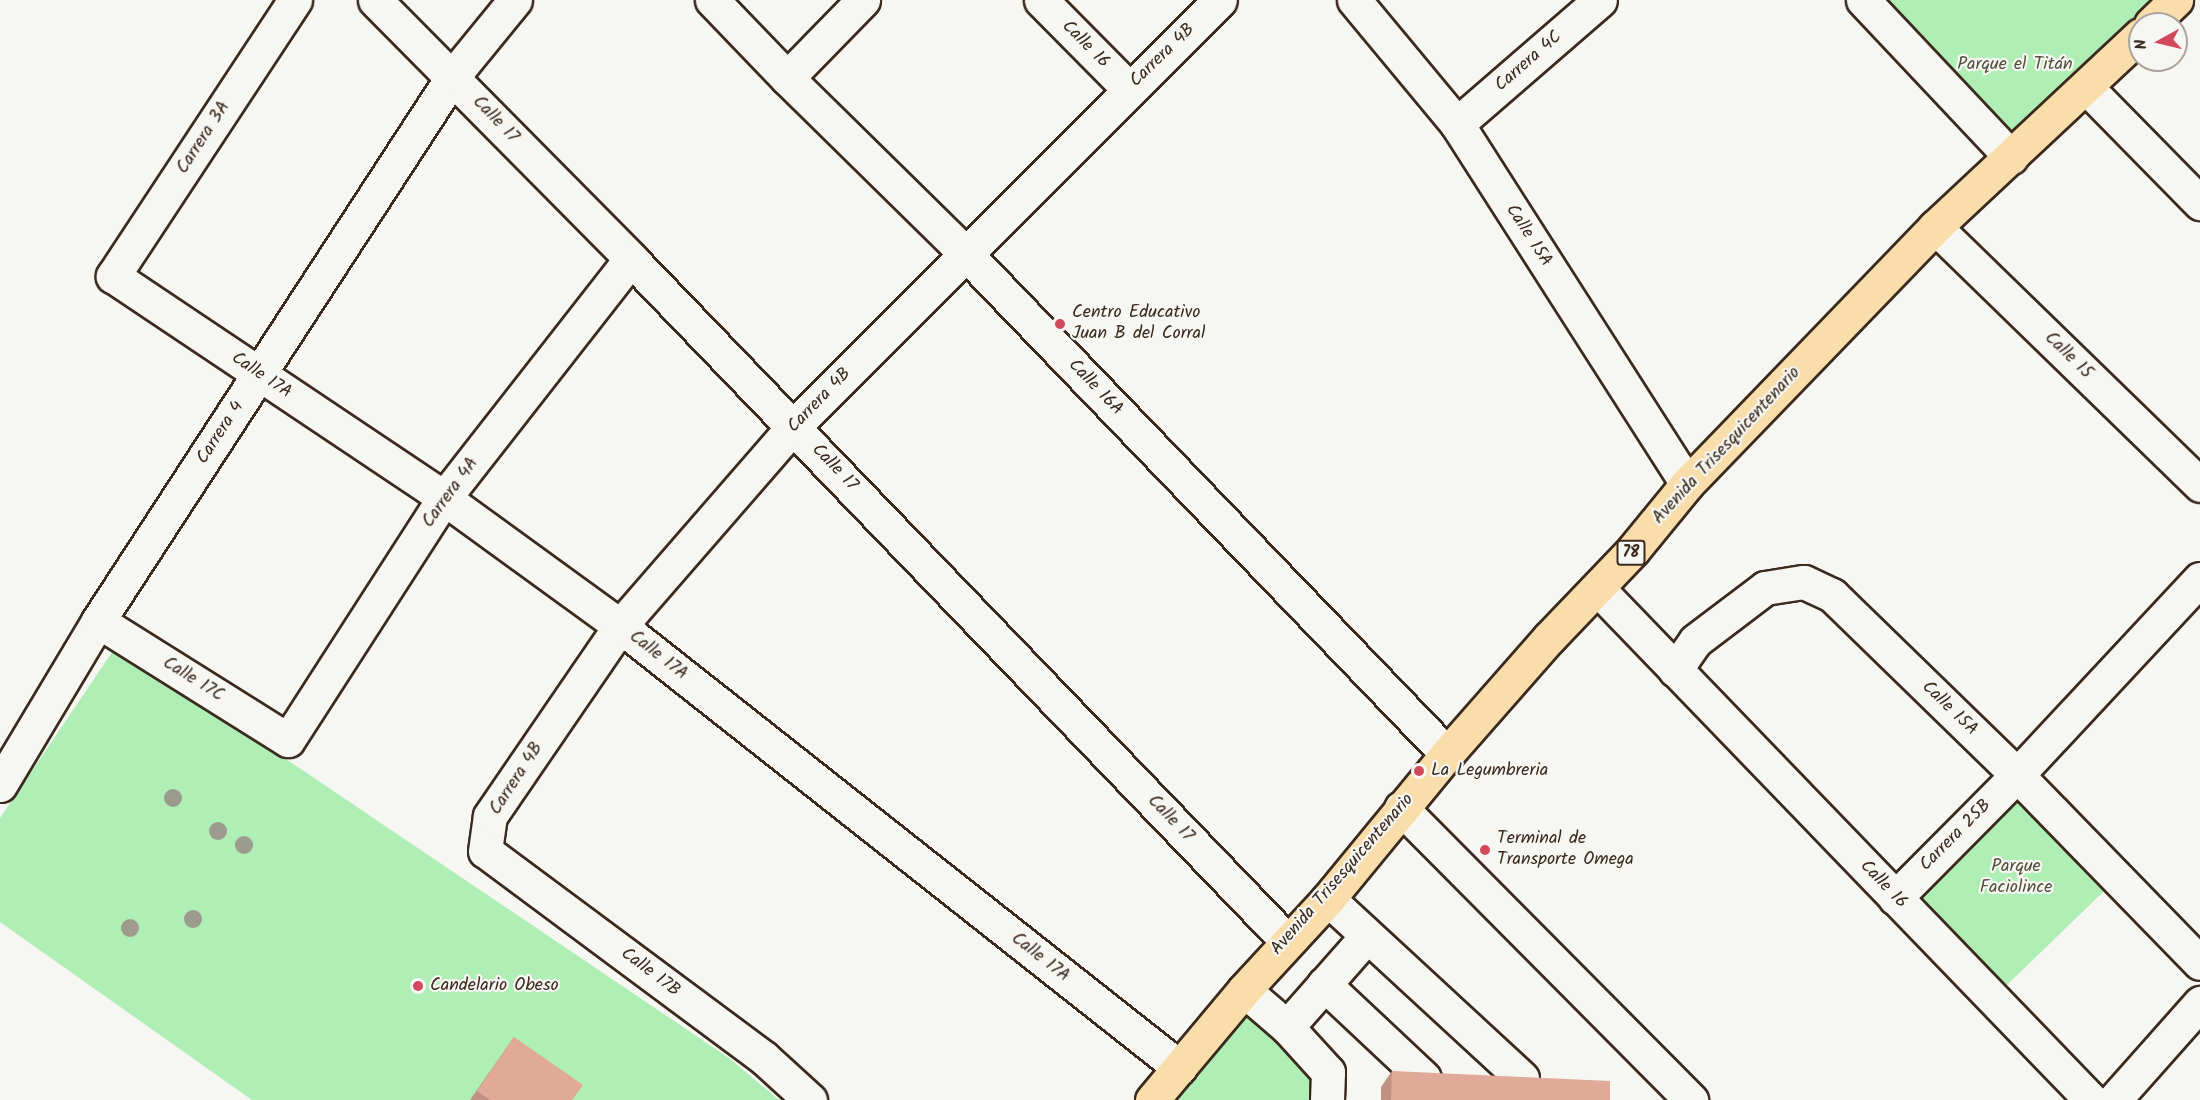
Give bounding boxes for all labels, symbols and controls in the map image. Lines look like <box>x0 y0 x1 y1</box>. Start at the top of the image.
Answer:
north arrow <box>2128 12 2188 72</box>
street label: Calle 16 <box>1056 16 1114 74</box>
street label: Carrera 4B <box>1126 20 1200 92</box>
street label: Carrera 4C <box>1491 27 1567 97</box>
text: N <box>2129 38 2155 51</box>
park label: Parque el Titán <box>1957 54 2073 76</box>
street label: Calle 17 <box>467 92 523 148</box>
street label: Carrera 3A <box>173 98 235 178</box>
street label: Calle 15A <box>1500 201 1556 271</box>
place label: Centro Educativo Juan B del Corral <box>1072 303 1205 346</box>
marker: Centro Educativo Juan B del Corral <box>1053 317 1067 331</box>
street label: Calle 15 <box>2039 328 2097 384</box>
street label: Calle 17A <box>227 348 295 404</box>
street label: Calle 16A <box>1063 355 1127 421</box>
street label: Avenida Trisesquicentenario <box>1648 363 1806 529</box>
street label: Carrera 4B <box>784 364 856 438</box>
street label: Carrera 4 <box>193 397 249 469</box>
street label: Calle 17 <box>806 440 862 496</box>
street label: Carrera 4A <box>418 454 484 532</box>
road number: 78 <box>1616 540 1646 566</box>
street label: Calle 17A <box>624 626 692 686</box>
street label: Calle 17C <box>158 653 228 707</box>
street label: Calle 15A <box>1916 677 1982 741</box>
street label: Carrera 4B <box>486 739 548 819</box>
place label: La Legumbreria <box>1431 760 1548 782</box>
marker: La Legumbreria <box>1412 764 1426 778</box>
street label: Avenida Trisesquicentenario <box>1267 790 1419 960</box>
street label: Calle 17 <box>1142 791 1198 847</box>
street label: Carrera 25B <box>1916 796 1996 876</box>
place label: Terminal de Transporte Omega <box>1497 829 1634 872</box>
marker: Terminal de Transporte Omega <box>1478 843 1492 857</box>
street label: Calle 16 <box>1855 856 1911 914</box>
park label: Parque Faciolince <box>1980 857 2052 900</box>
street label: Calle 17A <box>1006 928 1074 988</box>
street label: Calle 17B <box>616 944 684 1002</box>
place label: Candelario Obeso <box>430 975 559 997</box>
marker: Candelario Obeso <box>411 979 425 993</box>

